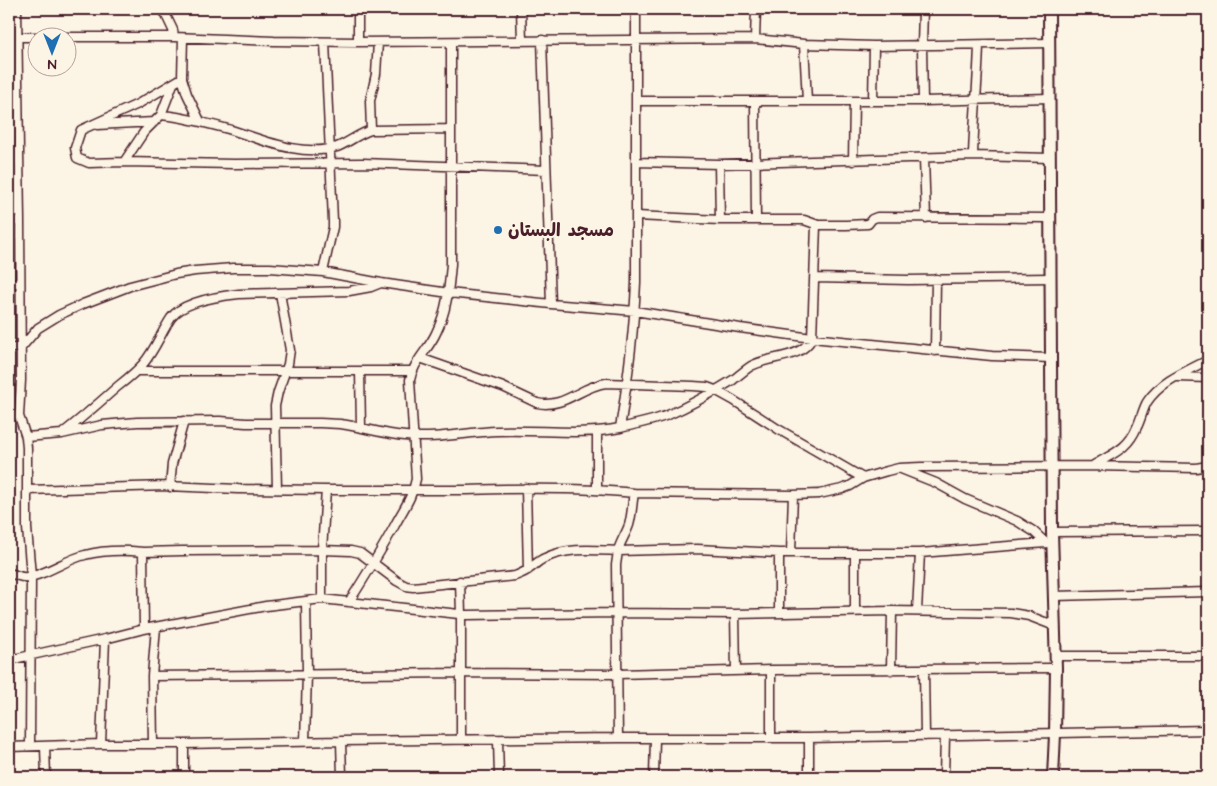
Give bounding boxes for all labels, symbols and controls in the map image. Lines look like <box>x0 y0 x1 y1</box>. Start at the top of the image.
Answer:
north arrow <box>28 28 78 78</box>
text: N <box>47 54 56 74</box>
place label: مسجد البستان <box>508 218 614 243</box>
marker: مسجد البستان <box>492 224 504 236</box>

